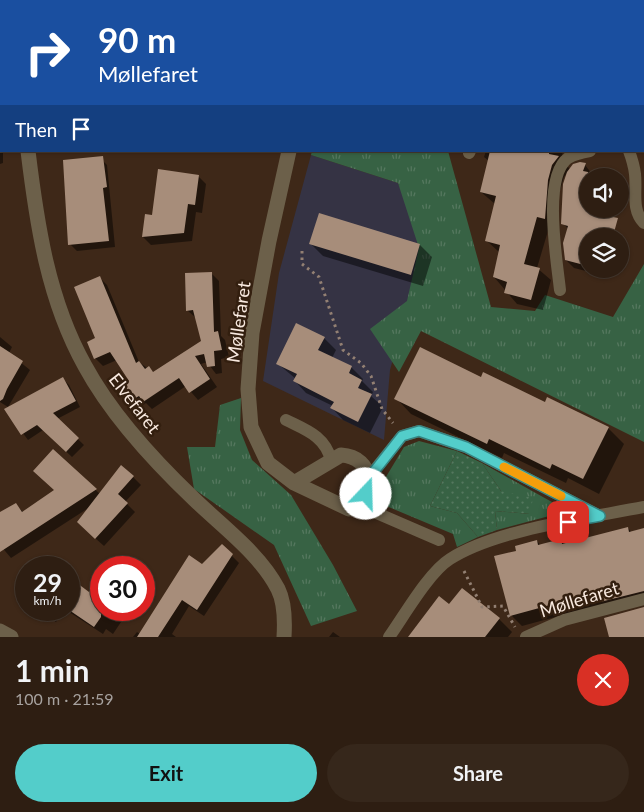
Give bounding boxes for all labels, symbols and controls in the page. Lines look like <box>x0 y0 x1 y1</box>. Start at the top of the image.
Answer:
text: 90 m <box>98 18 176 60</box>
icon: right <box>15 20 80 85</box>
text: Møllefaret <box>98 60 198 87</box>
icon: arrive <box>67 115 95 143</box>
text: Then <box>15 118 57 141</box>
map controls <box>579 168 629 278</box>
button: sound <box>579 168 629 218</box>
button: layers <box>579 228 629 278</box>
street label: Møllefaret <box>221 279 255 364</box>
street label: Elvefaret <box>105 369 166 438</box>
position arrow <box>339 467 391 519</box>
pin <box>547 501 589 543</box>
icon: arrive <box>554 508 582 536</box>
speed limit sign: 30 <box>90 556 155 621</box>
text: 29 <box>33 567 62 597</box>
street label: Møllefaret <box>537 576 622 621</box>
text: km/h <box>33 593 62 608</box>
text: 1 min <box>15 652 89 688</box>
button: close <box>577 654 629 706</box>
text: 100 m · 21:59 <box>15 689 114 708</box>
button: Exit <box>15 744 317 802</box>
button: Share <box>327 744 629 802</box>

